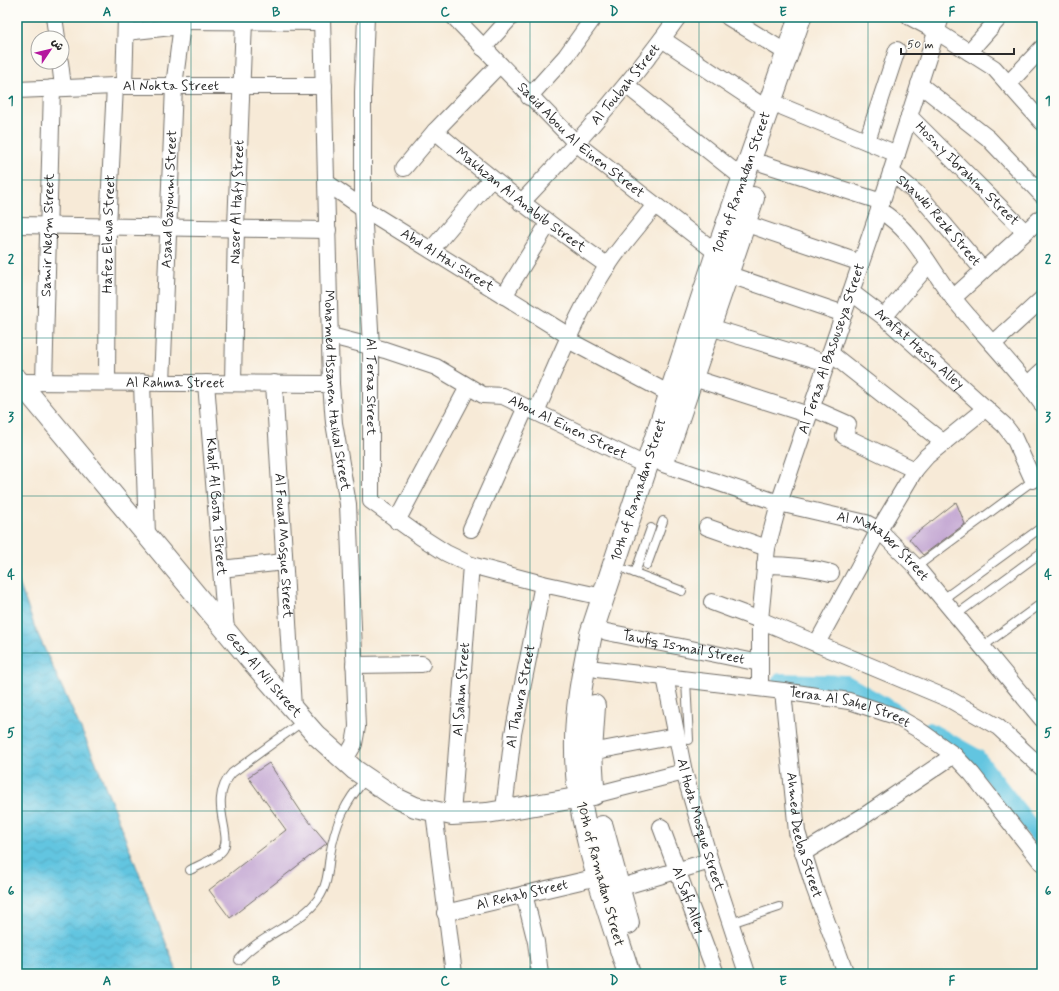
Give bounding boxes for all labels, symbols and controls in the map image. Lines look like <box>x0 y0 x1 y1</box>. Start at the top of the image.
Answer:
text: A <box>103 4 111 21</box>
text: B <box>272 4 281 21</box>
text: C <box>440 4 450 21</box>
text: D <box>610 4 619 21</box>
text: E <box>779 4 787 21</box>
text: F <box>949 4 956 21</box>
north arrow <box>30 30 70 70</box>
scale bar <box>901 30 1014 56</box>
text: ش <box>48 36 67 54</box>
text: 50 m <box>907 37 934 53</box>
street label: Al Toubah Street <box>587 40 664 129</box>
street label: Al Nokta Street <box>123 77 219 95</box>
street label: Saeid Abou Al Einen Street <box>513 78 648 202</box>
text: 1 <box>8 93 14 110</box>
text: 1 <box>1045 93 1051 110</box>
street label: 10th of Ramadan Street <box>708 109 775 256</box>
street label: Hosny Ibrahim Street <box>911 118 1023 230</box>
street label: Asaad Bayoumi Street <box>158 129 181 269</box>
street label: Naser Al Hafy Street <box>226 140 248 264</box>
street label: Makhzan Al Anabib Street <box>452 143 590 257</box>
street label: Shawki Rezk Street <box>892 171 985 270</box>
street label: Samir Negm Street <box>37 172 59 297</box>
street label: Hafez Elewa Street <box>99 174 120 293</box>
street label: Abd Al Hai Street <box>397 225 498 297</box>
text: 2 <box>8 251 15 268</box>
text: 2 <box>1045 251 1052 268</box>
street label: Al Teraa Al Basouseya Street <box>794 261 869 436</box>
street label: Mohamed Hssanen Haikal Street <box>320 290 355 493</box>
street label: Arafat Hassn Alley <box>871 304 968 394</box>
street label: Al Teraa Street <box>362 337 380 436</box>
street label: Al Rahma Street <box>126 374 224 392</box>
street label: Abou Al Einen Street <box>505 391 630 464</box>
text: 3 <box>8 409 14 426</box>
text: 3 <box>1045 409 1051 426</box>
street label: 10th of Ramadan Street <box>607 416 671 564</box>
street label: Khalf Al Bosta 1 Street <box>201 437 231 577</box>
street label: Al Fouad Mosque Street <box>270 473 297 620</box>
street label: Al Makaber Street <box>835 508 933 585</box>
text: 4 <box>7 567 15 584</box>
text: 4 <box>1044 567 1052 584</box>
street label: Tawfiq Ismail Street <box>621 626 746 669</box>
street label: Gesr Al Nil Street <box>221 628 306 722</box>
street label: Al Salam Street <box>449 642 474 737</box>
street label: Al Thawra Street <box>502 643 540 749</box>
street label: Teraa Al Sahel Street <box>788 683 914 732</box>
text: 5 <box>7 725 15 742</box>
text: 5 <box>1044 725 1052 742</box>
street label: Al Hoda Mosque Street <box>673 757 729 894</box>
street label: Ahmed Deeba Street <box>782 771 826 901</box>
street label: 10th of Ramadan Street <box>572 799 628 949</box>
street label: Al Safi Alley <box>668 864 709 936</box>
street label: Al Rehab Street <box>474 875 570 914</box>
text: 6 <box>8 883 15 900</box>
text: 6 <box>1045 883 1052 900</box>
text: A <box>103 973 111 990</box>
text: B <box>272 973 281 990</box>
text: C <box>440 973 450 990</box>
text: D <box>610 973 619 990</box>
text: E <box>779 973 787 990</box>
text: F <box>949 973 956 990</box>

